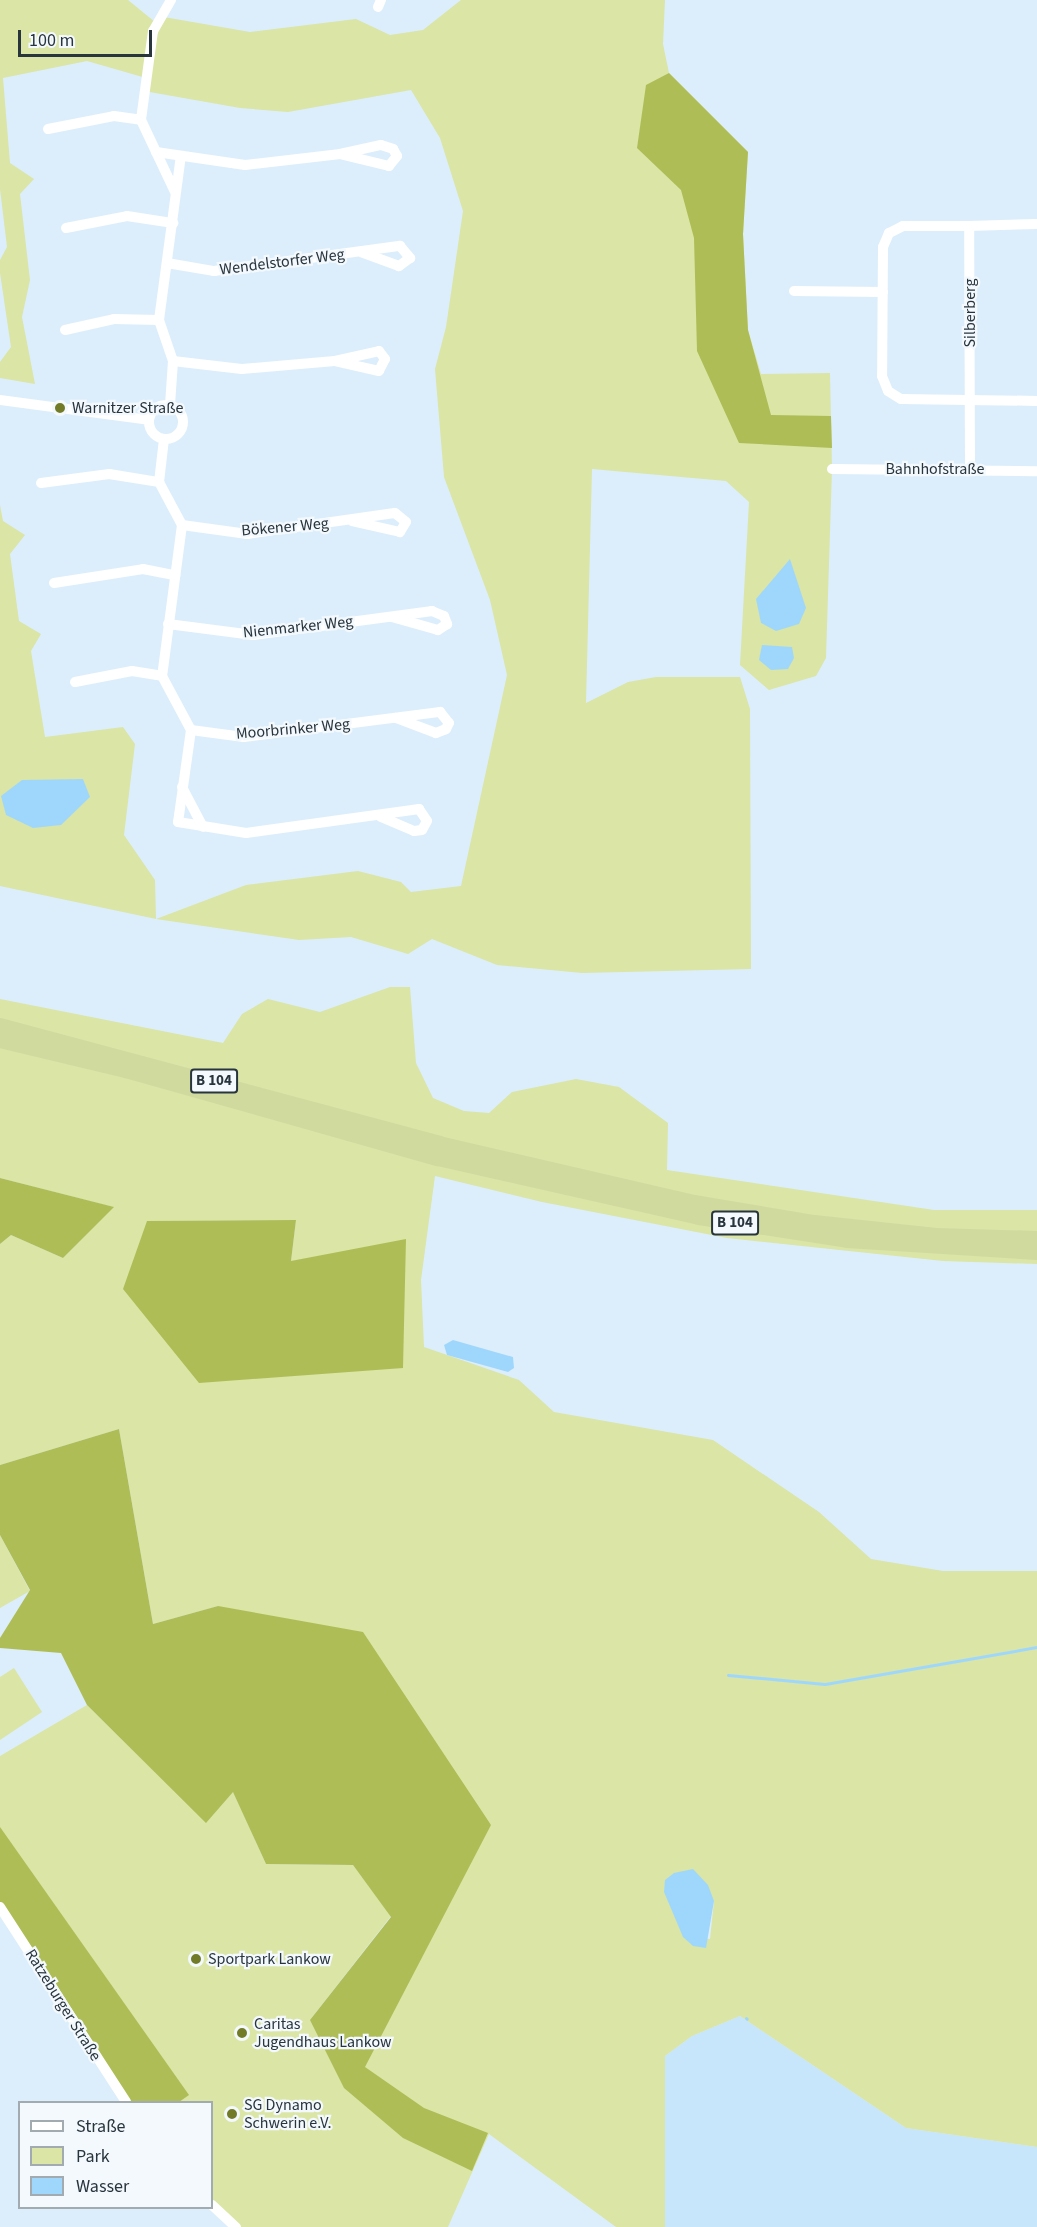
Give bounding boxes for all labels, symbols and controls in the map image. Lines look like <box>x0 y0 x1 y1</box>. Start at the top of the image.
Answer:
scale bar <box>21 18 154 56</box>
text: 100 m <box>29 28 74 53</box>
street label: Wendelstorfer Weg <box>219 245 345 279</box>
street label: Silberberg <box>960 278 980 348</box>
place label: Warnitzer Straße <box>72 398 183 418</box>
marker: Warnitzer Straße <box>53 401 67 415</box>
street label: Bahnhofstraße <box>885 459 985 479</box>
street label: Bökener Weg <box>241 514 329 540</box>
street label: Nienmarker Weg <box>242 612 354 642</box>
street label: Moorbrinker Weg <box>235 714 351 744</box>
road number: B 104 <box>190 1069 238 1093</box>
road number: B 104 <box>711 1211 759 1235</box>
street label: Ratzeburger Straße <box>21 1946 105 2064</box>
place label: Sportpark Lankow <box>208 1949 331 1969</box>
marker: Sportpark Lankow <box>189 1952 203 1966</box>
place label: Caritas Jugendhaus Lankow <box>254 2014 391 2052</box>
marker: Caritas Jugendhaus Lankow <box>235 2026 249 2040</box>
place label: SG Dynamo Schwerin e.V. <box>244 2095 331 2133</box>
legend <box>18 2101 213 2209</box>
marker: SG Dynamo Schwerin e.V. <box>225 2107 239 2121</box>
text: Straße <box>76 2114 125 2139</box>
text: Park <box>76 2144 110 2169</box>
text: Wasser <box>76 2174 129 2199</box>

